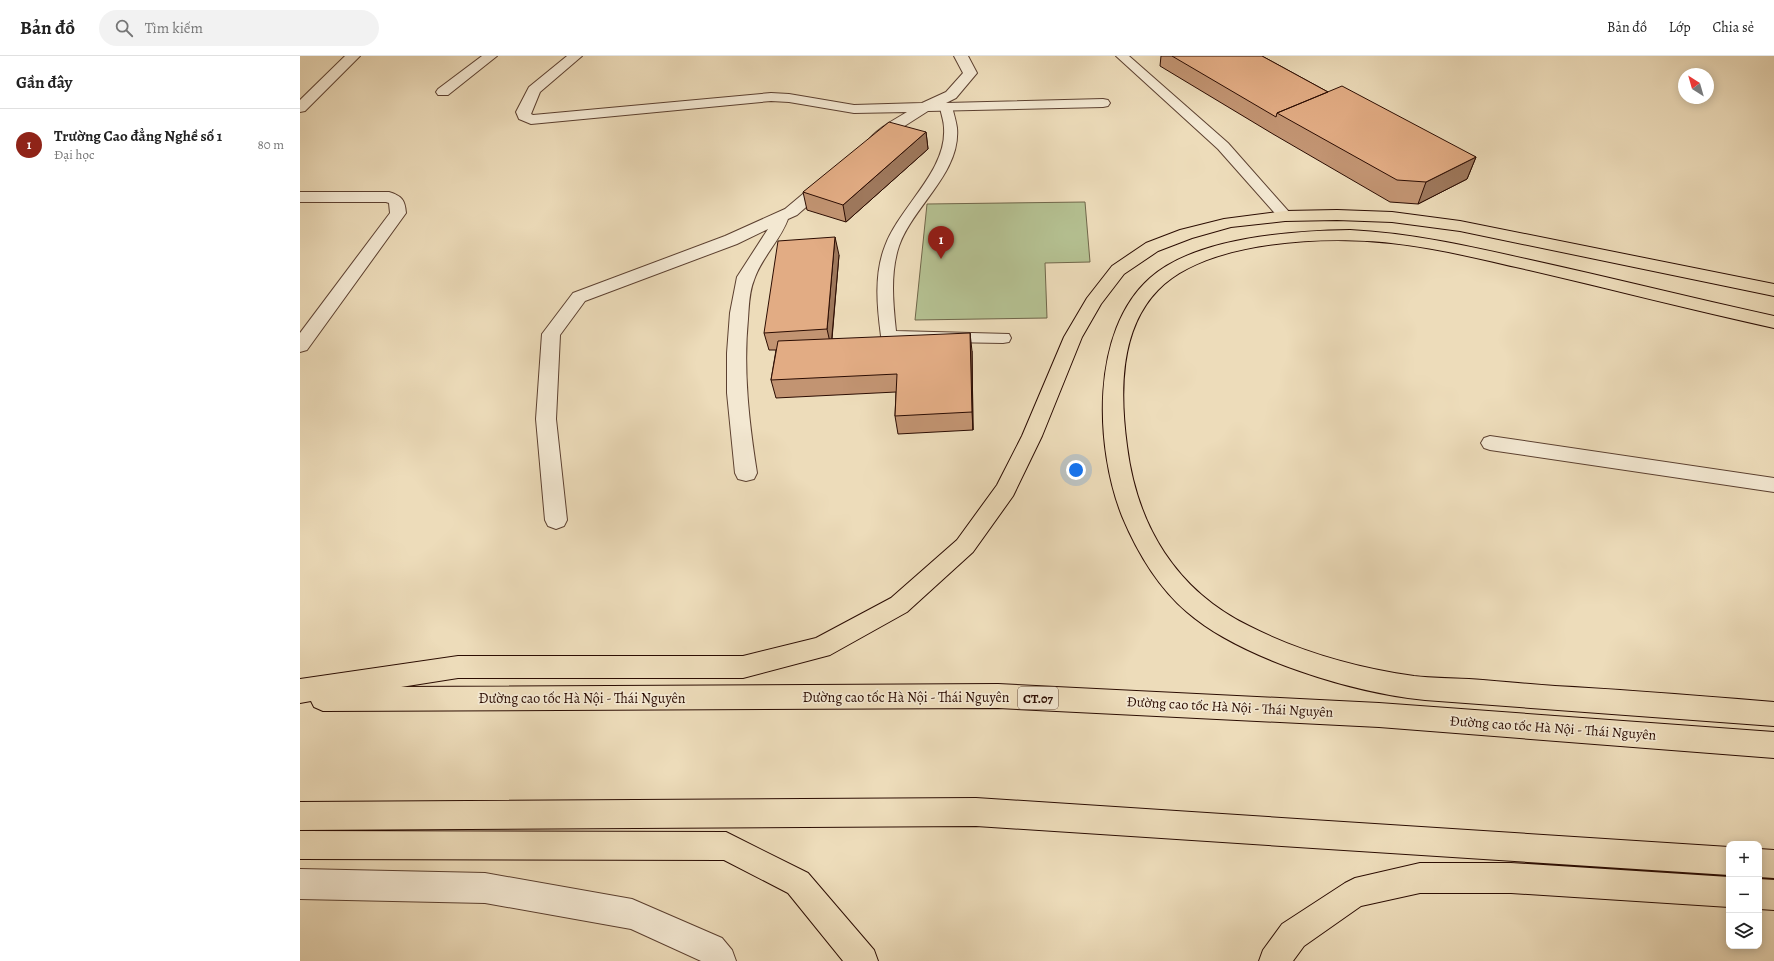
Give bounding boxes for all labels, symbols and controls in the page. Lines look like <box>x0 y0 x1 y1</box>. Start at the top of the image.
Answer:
search box <box>99 10 379 46</box>
text: Bản đồ <box>20 15 75 41</box>
icon: search <box>113 17 135 39</box>
text: Tìm kiếm <box>145 18 203 38</box>
text: Bản đồ <box>1607 18 1647 37</box>
text: Lớp <box>1669 18 1691 37</box>
text: Chia sẻ <box>1713 18 1754 37</box>
north arrow <box>1678 68 1714 104</box>
text: Gần đây <box>16 71 73 94</box>
text: Trường Cao đẳng Nghề số 1 <box>54 126 222 146</box>
text: 1 <box>27 136 31 153</box>
text: 80 m <box>257 136 284 153</box>
text: Đại học <box>54 146 95 163</box>
pin: 1 <box>928 226 954 259</box>
your location <box>1066 460 1086 480</box>
road number: CT.07 <box>1018 687 1058 709</box>
street label: Đường cao tốc Hà Nội - Thái Nguyên <box>803 688 1010 707</box>
street label: Đường cao tốc Hà Nội - Thái Nguyên <box>479 689 686 708</box>
street label: Đường cao tốc Hà Nội - Thái Nguyên <box>1126 692 1334 722</box>
street label: Đường cao tốc Hà Nội - Thái Nguyên <box>1449 711 1657 745</box>
map controls <box>1726 841 1762 949</box>
button: + <box>1726 841 1762 877</box>
button: − <box>1726 877 1762 913</box>
button: layers <box>1726 913 1762 949</box>

